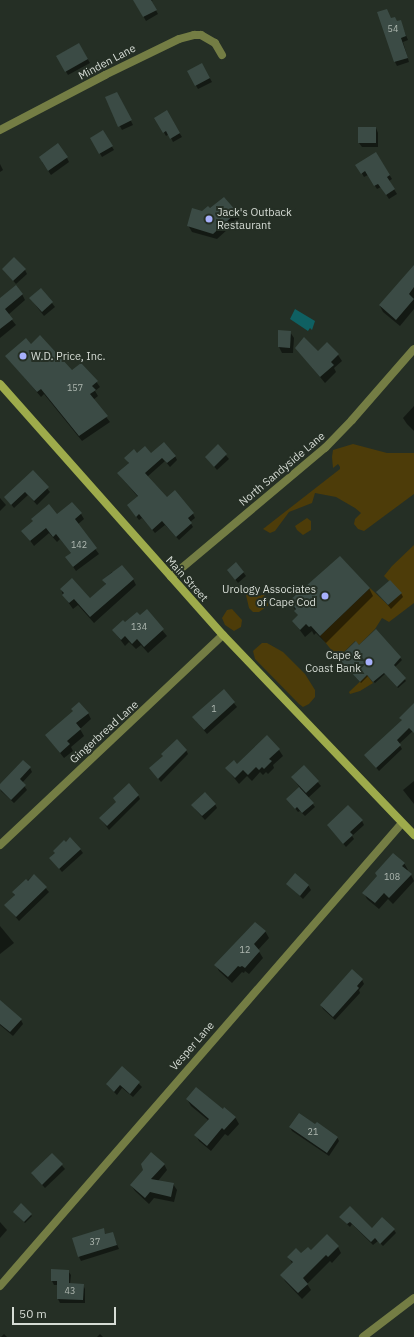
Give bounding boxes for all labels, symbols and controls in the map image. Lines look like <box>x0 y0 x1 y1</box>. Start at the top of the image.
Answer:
house number: 54 <box>388 24 398 34</box>
street label: Minden Lane <box>76 41 138 83</box>
place label: Jack's Outback Restaurant <box>217 206 292 232</box>
marker: Jack's Outback Restaurant <box>204 214 214 224</box>
place label: W.D. Price, Inc. <box>31 349 105 363</box>
marker: W.D. Price, Inc. <box>18 351 28 361</box>
house number: 157 <box>67 383 83 393</box>
street label: North Sandyside Lane <box>236 429 328 509</box>
house number: 142 <box>71 540 87 550</box>
street label: Main Street <box>163 554 211 604</box>
place label: Urology Associates of Cape Cod <box>222 583 316 609</box>
marker: Urology Associates of Cape Cod <box>319 590 331 602</box>
house number: 134 <box>131 622 147 632</box>
place label: Cape & Coast Bank <box>305 649 361 675</box>
marker: Cape & Coast Bank <box>364 657 374 667</box>
street label: Gingerbread Lane <box>67 698 141 766</box>
house number: 1 <box>211 704 217 714</box>
house number: 108 <box>384 872 400 882</box>
house number: 12 <box>240 945 250 955</box>
street label: Vesper Lane <box>167 1019 217 1073</box>
house number: 21 <box>308 1127 318 1137</box>
house number: 37 <box>90 1237 100 1247</box>
house number: 43 <box>65 1286 75 1296</box>
scale bar <box>14 1299 118 1325</box>
text: 50 m <box>19 1306 47 1321</box>

